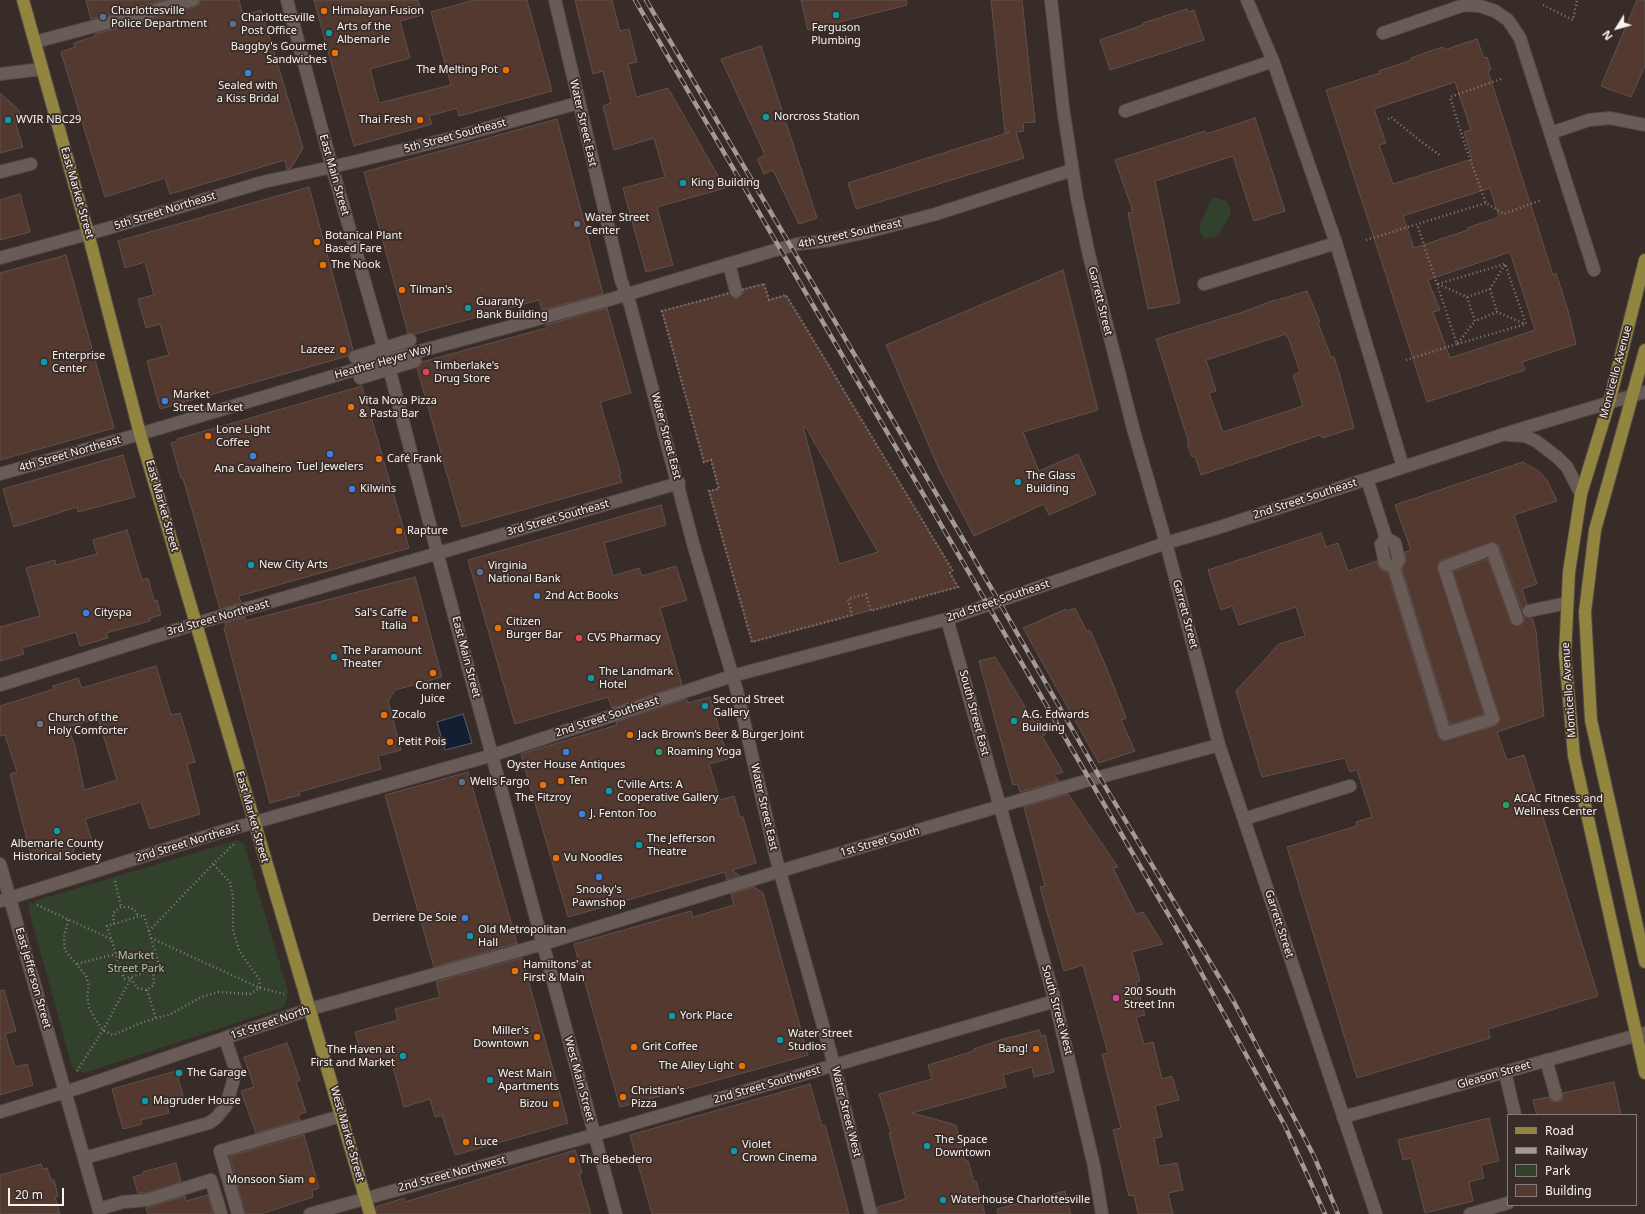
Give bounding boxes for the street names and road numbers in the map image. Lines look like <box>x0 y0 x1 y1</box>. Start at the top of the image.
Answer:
street label: Water Street East <box>567 78 599 168</box>
street label: 5th Street Southeast <box>402 116 508 156</box>
street label: East Main Street <box>316 133 352 217</box>
street label: East Market Street <box>58 146 96 240</box>
street label: 5th Street Northeast <box>113 189 217 233</box>
street label: 4th Street Southeast <box>797 217 903 251</box>
street label: Garrett Street <box>1085 265 1115 337</box>
street label: Monticello Avenue <box>1597 324 1635 420</box>
street label: Heather Heyer Way <box>333 342 433 382</box>
street label: Water Street East <box>648 391 684 481</box>
street label: 4th Street Northeast <box>18 433 122 475</box>
street label: East Market Street <box>143 459 181 553</box>
street label: 2nd Street Southeast <box>1252 476 1358 522</box>
street label: 3rd Street Southeast <box>505 497 611 539</box>
street label: 2nd Street Southeast <box>945 577 1051 625</box>
street label: Garrett Street <box>1169 578 1201 650</box>
street label: 3rd Street Northeast <box>165 597 271 639</box>
street label: East Main Street <box>449 615 483 699</box>
street label: Monticello Avenue <box>1559 642 1579 738</box>
street label: South Street East <box>956 669 992 757</box>
street label: 2nd Street Southeast <box>554 694 660 740</box>
street label: Water Street East <box>748 762 780 852</box>
street label: East Market Street <box>233 770 271 864</box>
street label: 2nd Street Northeast <box>134 821 242 865</box>
street label: 1st Street South <box>839 824 921 860</box>
street label: Garrett Street <box>1262 888 1296 960</box>
street label: East Jefferson Street <box>12 926 54 1030</box>
street label: South Street West <box>1039 964 1075 1056</box>
street label: 1st Street North <box>229 1003 311 1043</box>
street label: West Main Street <box>561 1035 597 1123</box>
street label: Gleason Street <box>1456 1058 1532 1092</box>
street label: 2nd Street Southwest <box>712 1063 822 1107</box>
street label: Water Street West <box>828 1065 864 1159</box>
street label: West Market Street <box>327 1085 367 1183</box>
street label: 2nd Street Northwest <box>397 1153 507 1195</box>

